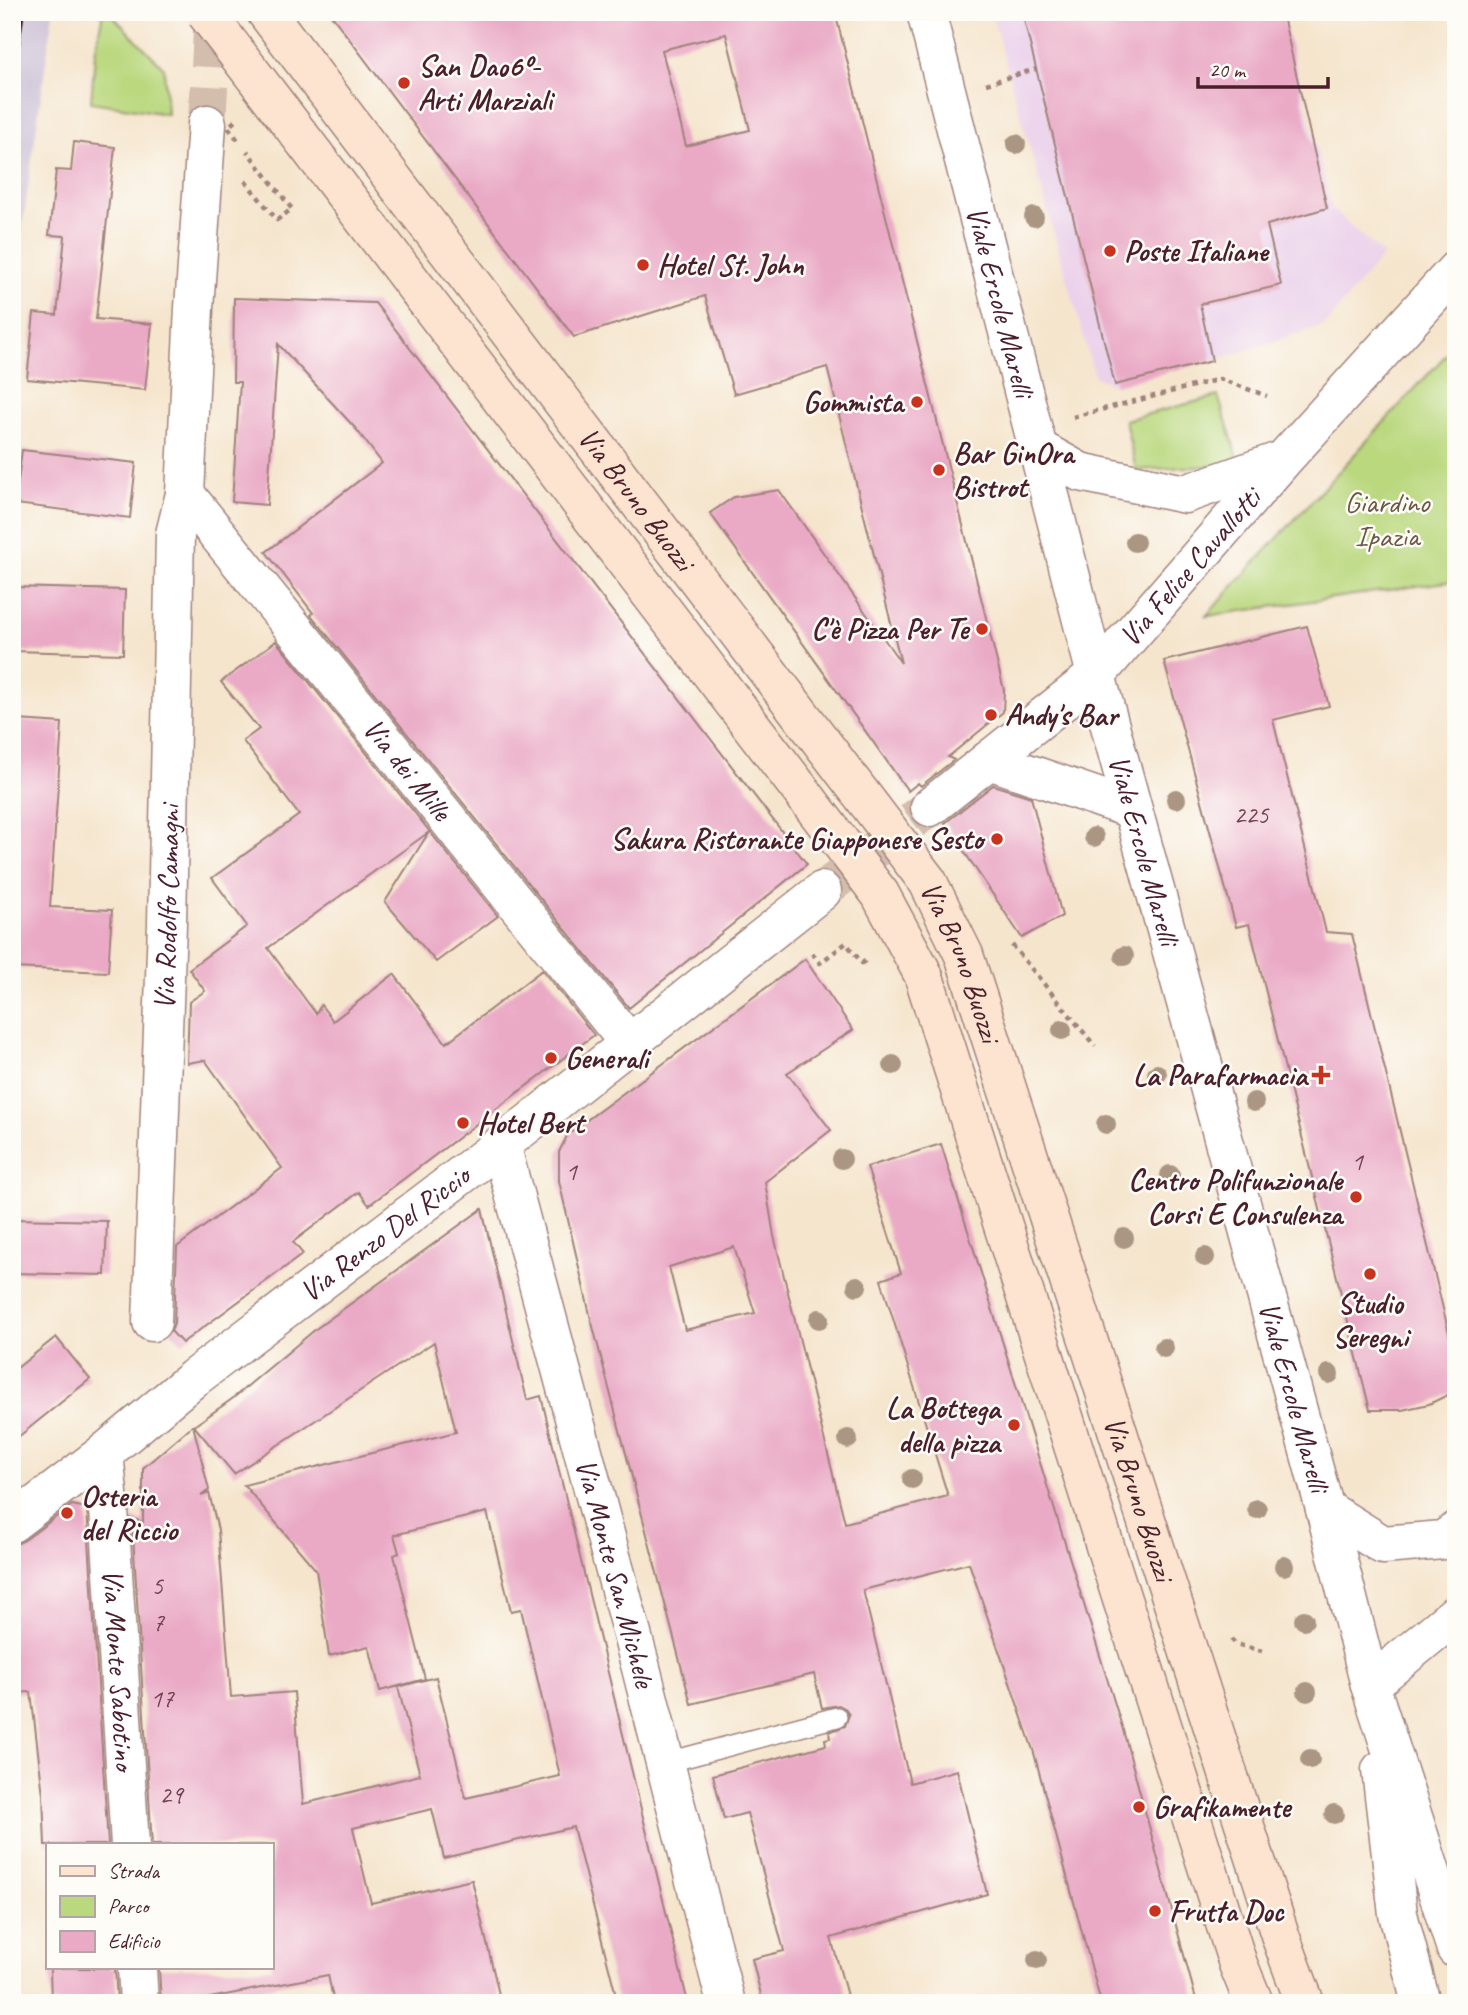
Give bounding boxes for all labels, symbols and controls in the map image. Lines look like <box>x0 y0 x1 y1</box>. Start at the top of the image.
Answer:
scale bar <box>1198 46 1328 90</box>
place label: San Dao6º- Arti Marziali <box>418 47 556 119</box>
text: 20 m <box>1209 57 1247 83</box>
marker: San Dao6º- Arti Marziali <box>396 75 412 91</box>
street label: Viale Ercole Marelli <box>958 202 1044 404</box>
place label: Poste Italiane <box>1124 232 1270 270</box>
marker: Poste Italiane <box>1102 243 1118 259</box>
place label: Hotel St. John <box>657 246 805 284</box>
marker: Hotel St. John <box>635 257 651 273</box>
place label: Gommista <box>803 383 905 421</box>
marker: Gommista <box>909 394 925 410</box>
street label: Via Bruno Buozzi <box>570 420 705 581</box>
place label: Bar GinOra Bistrot <box>953 434 1076 506</box>
marker: Bar GinOra Bistrot <box>931 462 947 478</box>
street label: Via Felice Cavallotti <box>1111 478 1271 654</box>
park label: Giardino Ipazia <box>1345 483 1431 555</box>
place label: C'è Pizza Per Te <box>811 610 971 648</box>
marker: C'è Pizza Per Te <box>974 621 990 637</box>
place label: Andy's Bar <box>1005 696 1120 734</box>
marker: Andy's Bar <box>983 707 999 723</box>
street label: Via dei Mille <box>355 710 462 830</box>
street label: Viale Ercole Marelli <box>1100 751 1189 953</box>
house number: 225 <box>1233 798 1270 831</box>
street label: Via Rodolfo Camagni <box>145 801 189 1011</box>
place label: Sakura Ristorante Giapponese Sesto <box>610 820 986 858</box>
marker: Sakura Ristorante Giapponese Sesto <box>989 831 1005 847</box>
street label: Via Bruno Buozzi <box>912 875 1011 1050</box>
place label: Generali <box>565 1039 652 1077</box>
marker: Generali <box>543 1050 559 1066</box>
place label: La Parafarmacia <box>1133 1056 1310 1094</box>
marker: La Parafarmacia <box>1313 1067 1329 1083</box>
place label: Hotel Bert <box>477 1104 587 1142</box>
marker: Hotel Bert <box>455 1115 471 1131</box>
house number: 1 <box>1351 1145 1364 1178</box>
street label: Via Renzo Del Riccio <box>292 1155 480 1310</box>
house number: 1 <box>565 1155 578 1188</box>
place label: Centro Polifunzionale Corsi E Consulenza <box>1128 1161 1344 1233</box>
marker: Centro Polifunzionale Corsi E Consulenza <box>1348 1189 1364 1205</box>
marker: Studio Seregni <box>1362 1266 1378 1282</box>
place label: Studio Seregni <box>1332 1284 1412 1356</box>
street label: Viale Ercole Marelli <box>1250 1298 1339 1499</box>
place label: La Bottega della pizza <box>886 1389 1003 1461</box>
street label: Via Bruno Buozzi <box>1095 1412 1185 1589</box>
marker: La Bottega della pizza <box>1006 1417 1022 1433</box>
street label: Via Monte San Michele <box>567 1454 665 1693</box>
place label: Osteria del Riccio <box>81 1477 179 1549</box>
marker: Osteria del Riccio <box>59 1505 75 1521</box>
street label: Via Monte Sabotino <box>94 1568 144 1775</box>
house number: 5 <box>151 1569 164 1602</box>
house number: 7 <box>152 1606 165 1639</box>
house number: 17 <box>150 1682 175 1715</box>
house number: 29 <box>159 1778 185 1811</box>
place label: Grafikamente <box>1153 1788 1293 1826</box>
marker: Grafikamente <box>1131 1799 1147 1815</box>
legend <box>46 1843 273 1969</box>
text: Strada <box>108 1858 161 1884</box>
place label: Frutta Doc <box>1169 1892 1285 1930</box>
text: Parco <box>108 1893 151 1919</box>
marker: Frutta Doc <box>1147 1903 1163 1919</box>
text: Edificio <box>108 1928 161 1954</box>

